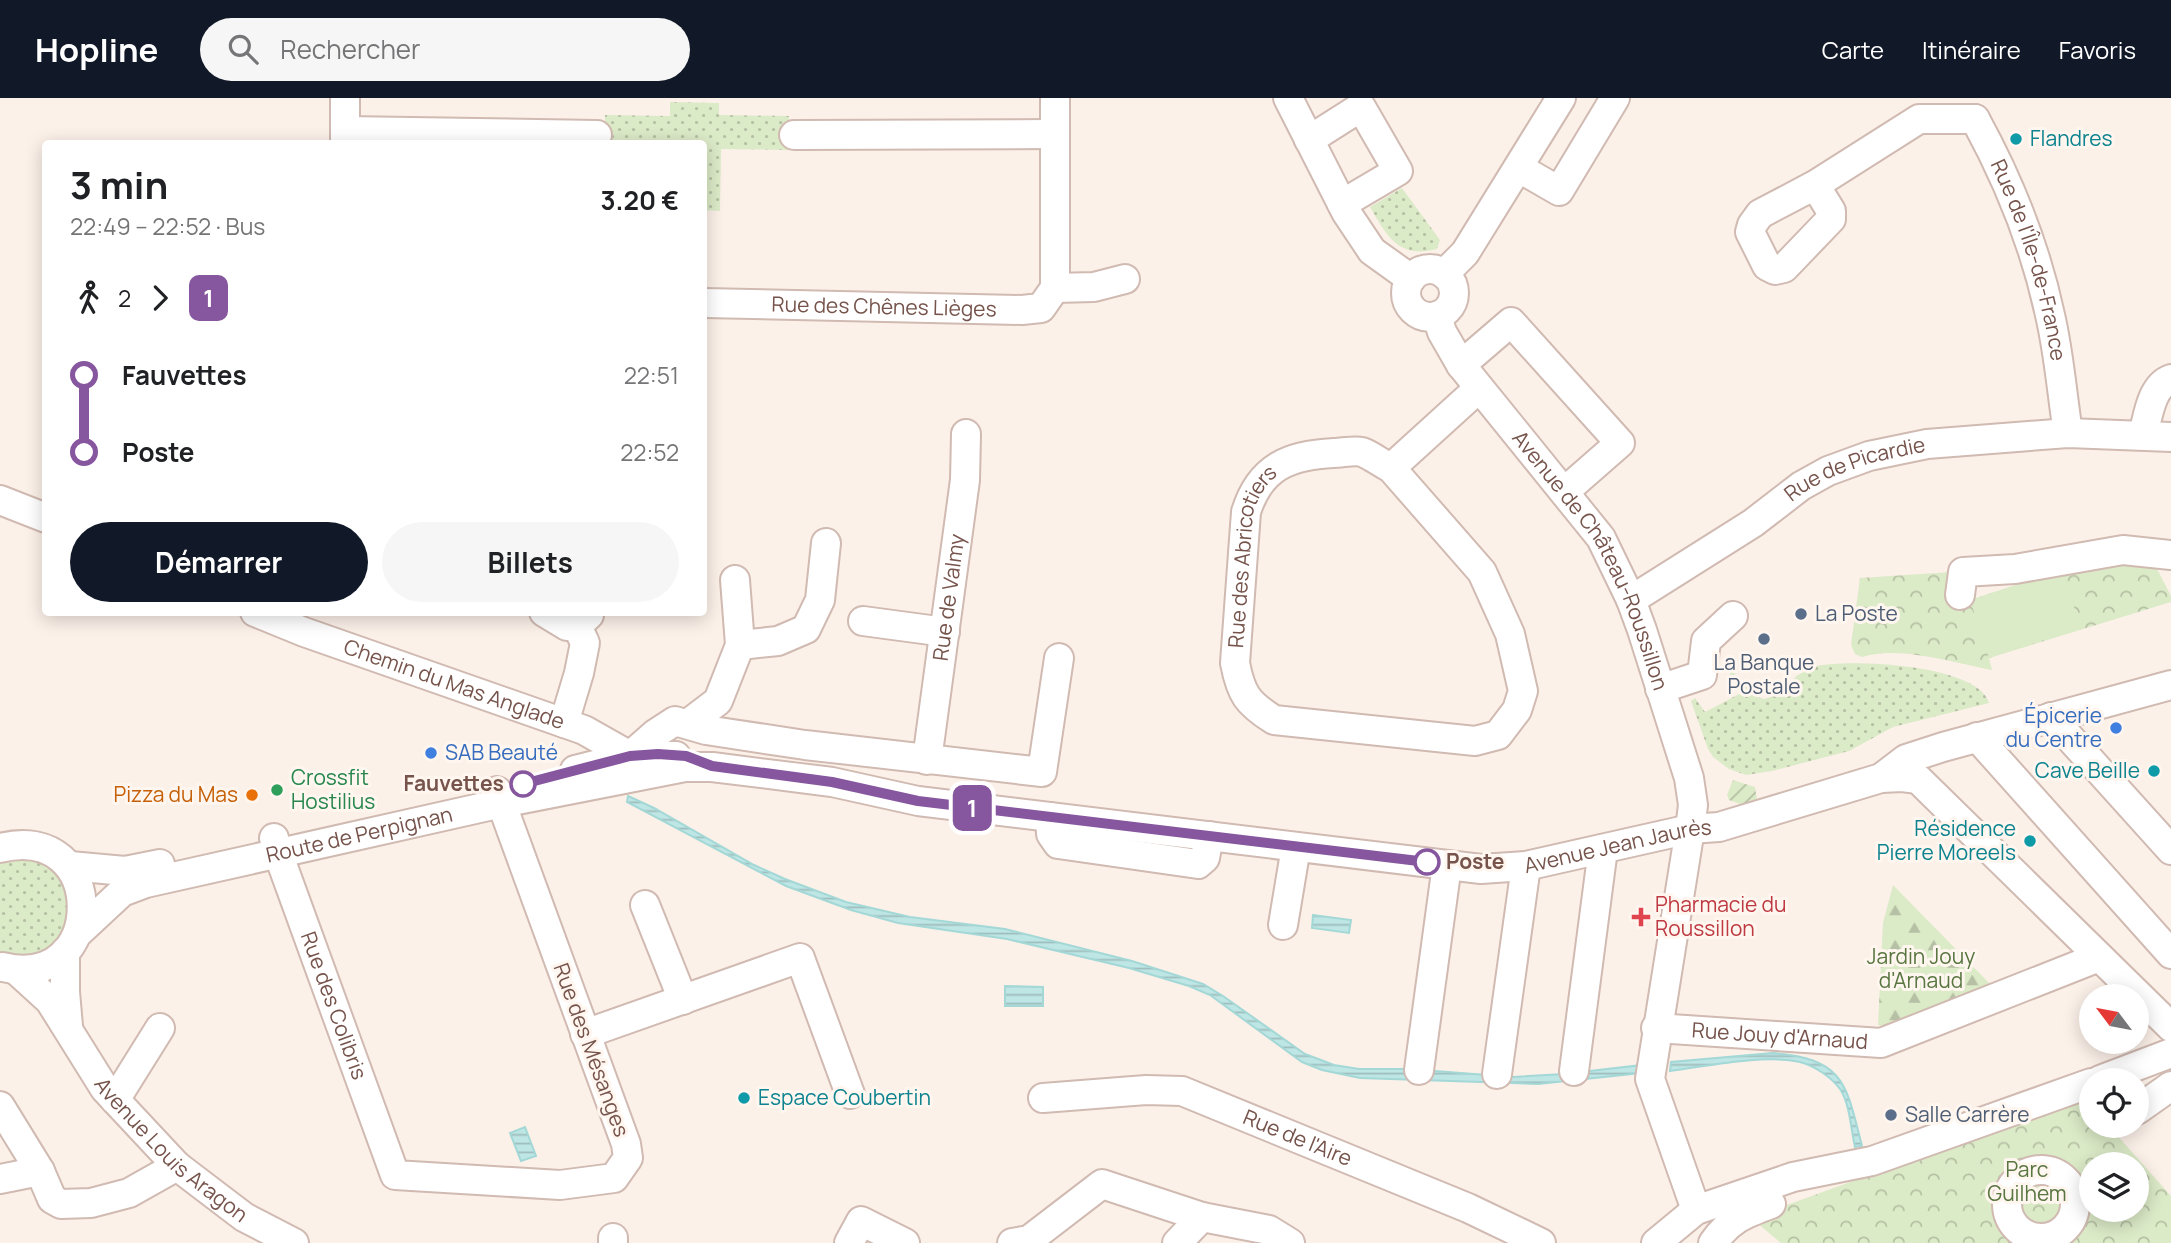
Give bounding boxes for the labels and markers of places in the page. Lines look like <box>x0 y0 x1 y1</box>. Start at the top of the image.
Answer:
place label: Flandres <box>2030 124 2113 152</box>
marker: Flandres <box>2008 131 2024 147</box>
place label: La Poste <box>1815 599 1898 627</box>
marker: La Poste <box>1793 606 1809 622</box>
marker: La Banque Postale <box>1756 631 1772 647</box>
place label: La Banque Postale <box>1714 648 1814 700</box>
place label: Épicerie du Centre <box>2005 701 2102 753</box>
marker: Épicerie du Centre <box>2108 720 2124 736</box>
place label: SAB Beauté <box>445 738 558 766</box>
marker: SAB Beauté <box>423 745 439 761</box>
place label: Cave Beille <box>2035 756 2140 784</box>
place label: Crossfit Hostilius <box>291 763 375 815</box>
marker: Cave Beille <box>2146 763 2162 779</box>
place label: Fauvettes <box>403 769 504 797</box>
marker: Fauvettes <box>510 771 536 797</box>
place label: Pizza du Mas <box>113 780 238 808</box>
marker: Crossfit Hostilius <box>269 782 285 798</box>
marker: Pizza du Mas <box>244 787 260 803</box>
place label: Résidence Pierre Moreels <box>1877 814 2016 866</box>
marker: Résidence Pierre Moreels <box>2022 833 2038 849</box>
place label: Poste <box>1446 847 1504 875</box>
marker: Poste <box>1414 849 1440 875</box>
place label: Pharmacie du Roussillon <box>1655 890 1786 942</box>
marker: Pharmacie du Roussillon <box>1633 909 1649 925</box>
place label: Espace Coubertin <box>758 1083 931 1111</box>
marker: Espace Coubertin <box>736 1090 752 1106</box>
place label: Salle Carrère <box>1905 1100 2030 1128</box>
marker: Salle Carrère <box>1883 1107 1899 1123</box>

